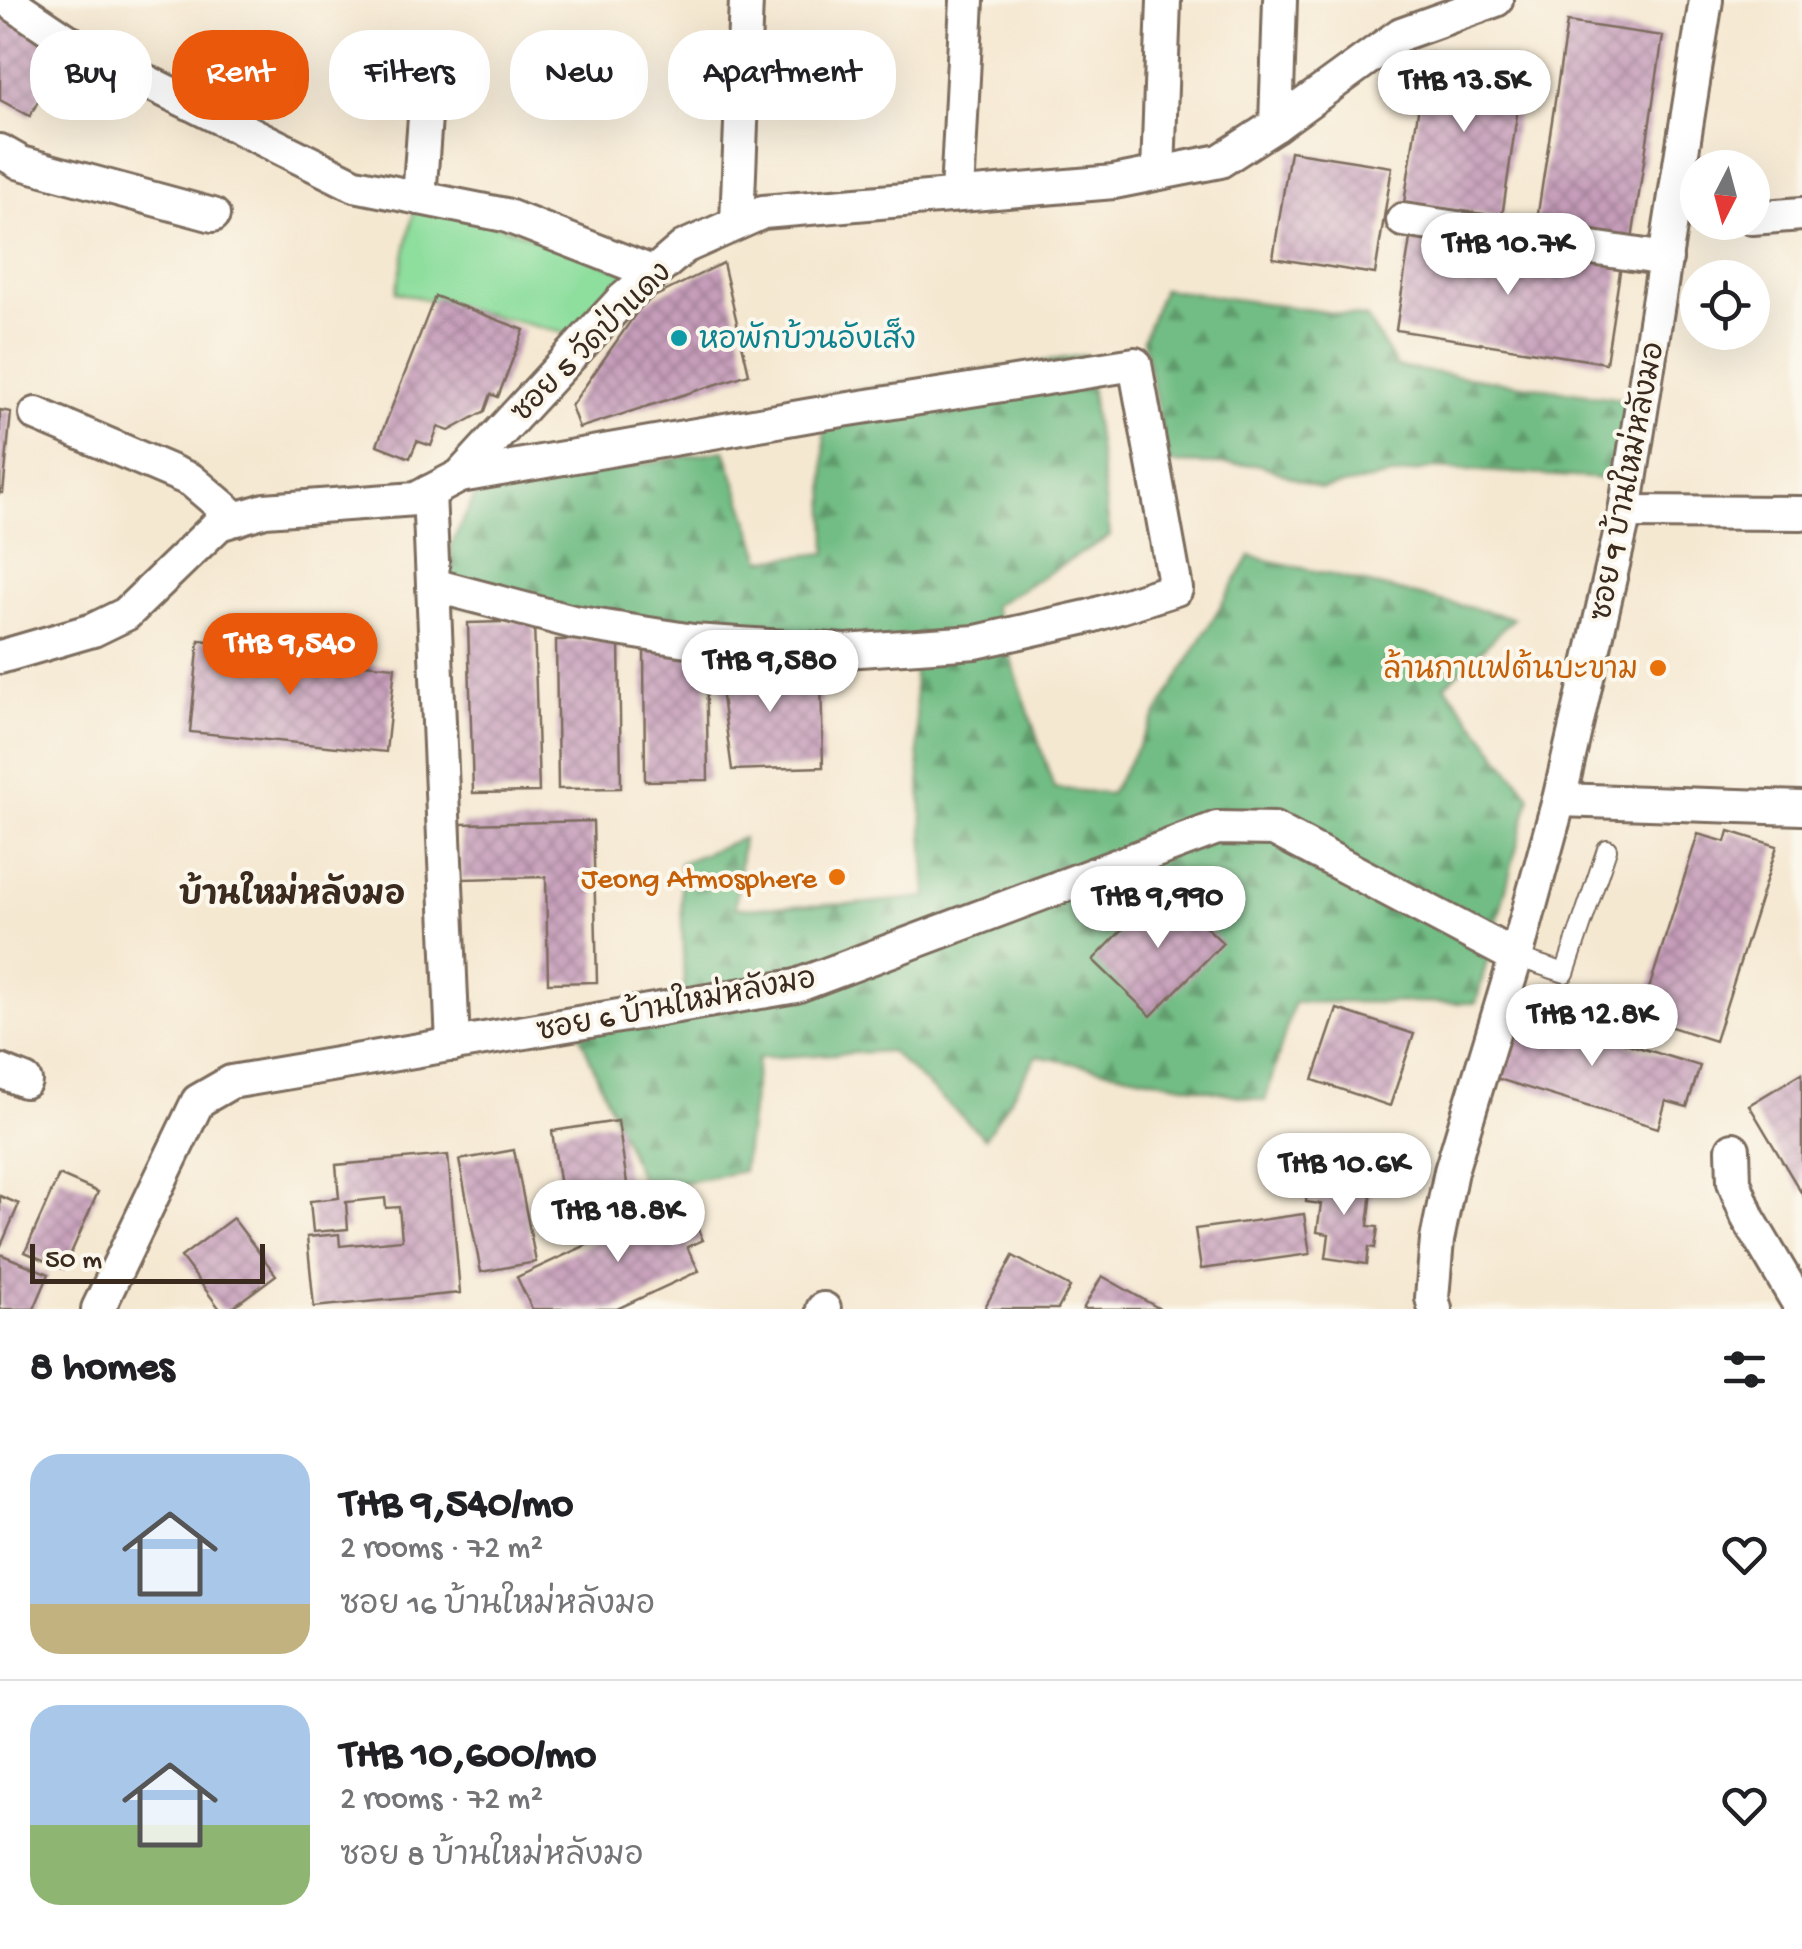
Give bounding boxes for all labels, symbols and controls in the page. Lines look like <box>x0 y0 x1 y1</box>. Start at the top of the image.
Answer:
chip: Buy <box>30 30 152 120</box>
chip: Rent <box>172 30 309 120</box>
chip: Filters <box>329 30 490 120</box>
chip: New <box>510 30 648 120</box>
chip: Apartment <box>668 30 896 120</box>
pin: THB 13.5K <box>1350 50 1578 135</box>
text: THB 13.5K <box>1400 63 1528 101</box>
north arrow <box>1680 150 1770 240</box>
map controls <box>1680 150 1770 350</box>
pin: THB 10.7K <box>1394 213 1622 298</box>
text: THB 10.7K <box>1443 226 1573 264</box>
street label: ซอย 5 วัดป่าแดง <box>501 252 680 431</box>
button: locate <box>1680 260 1770 350</box>
place label: หอพักบ้วนอังเส็ง <box>699 317 916 360</box>
marker: หอพักบ้วนอังเส็ง <box>668 327 690 349</box>
street label: ซอย 9 บ้านใหม่หลังมอ <box>1579 338 1675 624</box>
pin: THB 9,540 <box>176 613 404 698</box>
text: THB 9,540 <box>225 626 355 664</box>
pin: THB 9,580 <box>656 630 884 715</box>
text: THB 9,580 <box>703 643 837 681</box>
place label: ล้านกาแฟต้นบะขาม <box>1383 649 1638 690</box>
marker: ล้านกาแฟต้นบะขาม <box>1647 657 1669 679</box>
place label: Jeong Atmosphere <box>581 864 818 899</box>
marker: Jeong Atmosphere <box>826 866 848 888</box>
pin: THB 9,990 <box>1044 866 1272 951</box>
district label: บ้านใหม่หลังมอ <box>179 871 405 917</box>
text: THB 9,990 <box>1093 879 1223 917</box>
street label: ซอย 6 บ้านใหม่หลังมอ <box>533 956 819 1052</box>
pin: THB 12.8K <box>1478 984 1706 1069</box>
text: THB 12.8K <box>1528 997 1656 1035</box>
pin: THB 10.6K <box>1230 1133 1458 1218</box>
text: THB 10.6K <box>1279 1146 1409 1184</box>
pin: THB 18.8K <box>504 1180 732 1265</box>
text: THB 18.8K <box>553 1193 683 1231</box>
scale bar <box>30 1239 265 1284</box>
text: 50 m <box>45 1245 102 1278</box>
icon: filters <box>1717 1342 1772 1397</box>
text: 8 homes <box>30 1345 174 1394</box>
text: THB 9,540/mo <box>340 1482 573 1531</box>
icon: home <box>110 1494 230 1614</box>
icon: heart <box>1717 1527 1772 1582</box>
text: 2 rooms · 72 m² <box>340 1531 543 1569</box>
text: ซอย 16 บ้านใหม่หลังมอ <box>340 1588 655 1626</box>
text: THB 10,600/mo <box>340 1733 596 1782</box>
icon: home <box>110 1745 230 1865</box>
icon: heart <box>1717 1778 1772 1833</box>
text: 2 rooms · 72 m² <box>340 1782 543 1820</box>
text: ซอย 8 บ้านใหม่หลังมอ <box>340 1839 644 1877</box>

